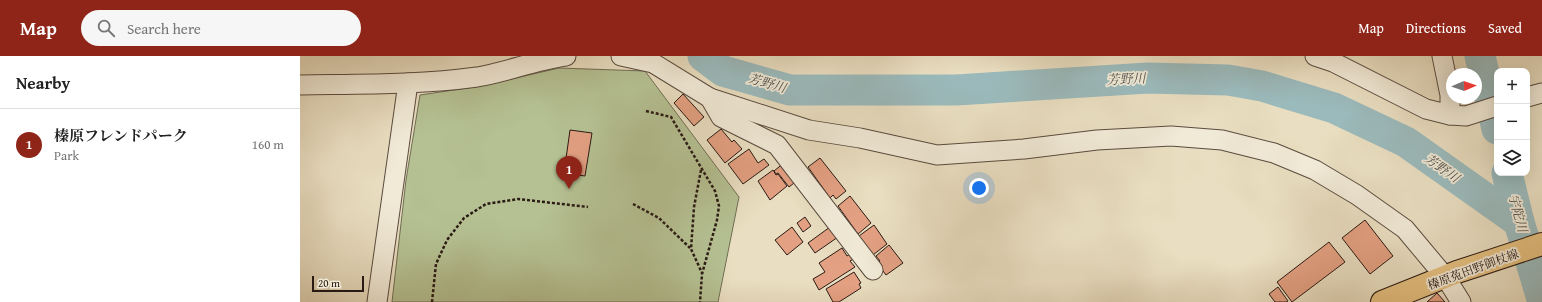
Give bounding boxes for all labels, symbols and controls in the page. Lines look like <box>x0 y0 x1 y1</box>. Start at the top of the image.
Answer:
search box <box>81 10 361 46</box>
text: Map <box>20 14 57 42</box>
icon: search <box>95 17 117 39</box>
text: Search here <box>127 18 201 39</box>
text: Map <box>1358 18 1384 38</box>
text: Directions <box>1406 18 1466 38</box>
text: Saved <box>1488 18 1522 38</box>
water label: 芳野川 <box>746 68 790 98</box>
water label: 芳野川 <box>1106 68 1148 90</box>
north arrow <box>1446 68 1482 104</box>
map controls <box>1494 68 1530 176</box>
button: + <box>1494 68 1530 104</box>
text: Nearby <box>16 70 70 95</box>
button: − <box>1494 104 1530 140</box>
text: 榛原フレンドパーク <box>54 125 188 146</box>
text: 1 <box>26 135 32 154</box>
text: 160 m <box>252 135 284 154</box>
button: layers <box>1494 140 1530 176</box>
text: Park <box>54 146 79 165</box>
water label: 芳野川 <box>1421 149 1465 188</box>
pin: 1 <box>556 156 582 189</box>
your location <box>969 178 989 198</box>
water label: 宇陀川 <box>1504 192 1533 236</box>
street label: 榛原菟田野御杖線 <box>1425 245 1521 293</box>
scale bar <box>312 274 364 293</box>
text: 20 m <box>318 275 340 291</box>

